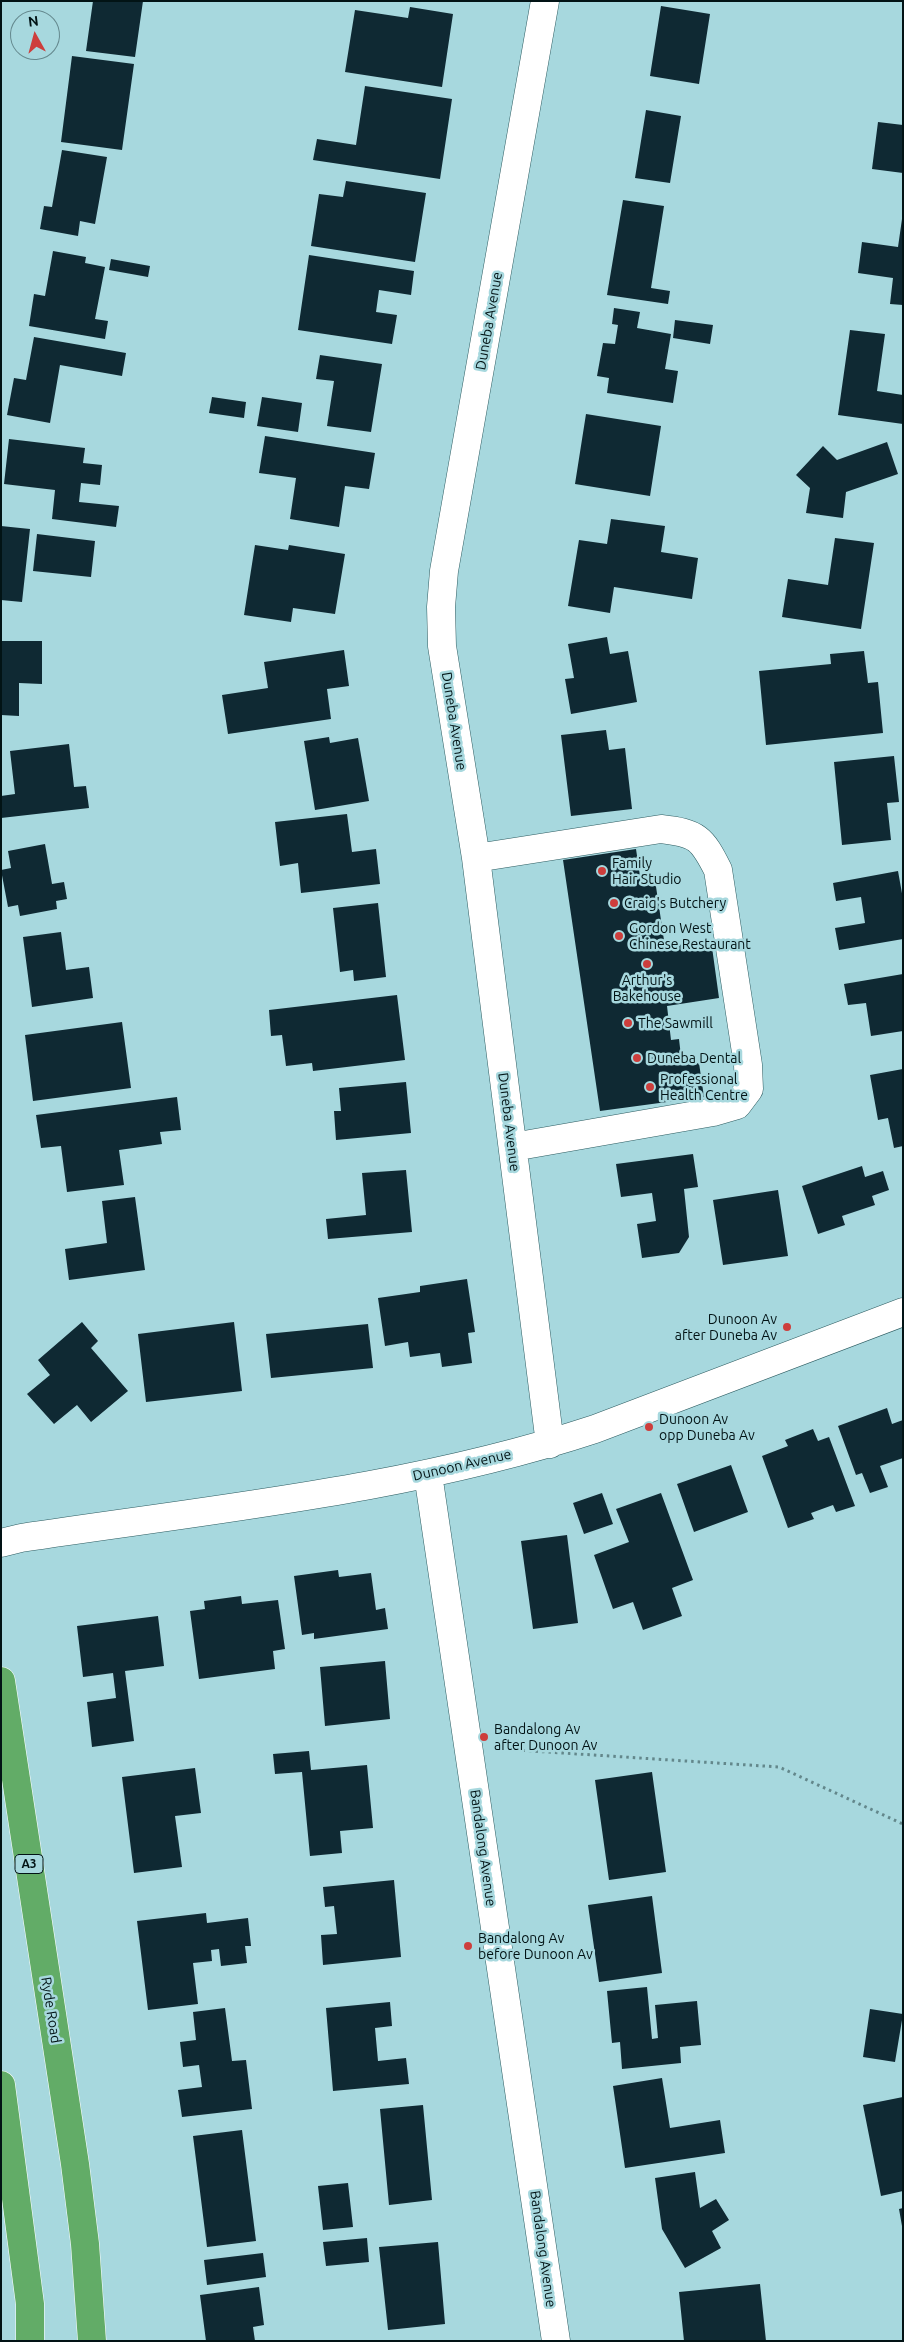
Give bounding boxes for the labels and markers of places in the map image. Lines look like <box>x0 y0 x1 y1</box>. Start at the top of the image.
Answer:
place label: Family Hair Studio <box>612 855 681 888</box>
marker: Family Hair Studio <box>596 865 608 877</box>
place label: Craig's Butchery <box>624 895 726 911</box>
marker: Craig's Butchery <box>608 897 620 909</box>
place label: Gordon West Chinese Restaurant <box>629 920 751 952</box>
marker: Gordon West Chinese Restaurant <box>613 930 625 942</box>
marker: Arthur's Bakehouse <box>641 958 653 970</box>
place label: Arthur's Bakehouse <box>613 972 681 1004</box>
place label: The Sawmill <box>638 1015 713 1031</box>
marker: The Sawmill <box>622 1017 634 1029</box>
place label: Duneba Dental <box>647 1050 741 1066</box>
marker: Duneba Dental <box>631 1052 643 1064</box>
place label: Professional Health Centre <box>660 1071 748 1104</box>
marker: Professional Health Centre <box>644 1081 656 1093</box>
place label: Dunoon Av after Duneba Av <box>675 1311 777 1344</box>
marker: Dunoon Av after Duneba Av <box>781 1321 793 1333</box>
place label: Dunoon Av opp Duneba Av <box>659 1411 755 1444</box>
marker: Dunoon Av opp Duneba Av <box>643 1421 655 1433</box>
place label: Bandalong Av after Dunoon Av <box>494 1721 597 1754</box>
marker: Bandalong Av after Dunoon Av <box>478 1731 490 1743</box>
place label: Bandalong Av before Dunoon Av <box>478 1930 593 1962</box>
marker: Bandalong Av before Dunoon Av <box>462 1940 474 1952</box>

